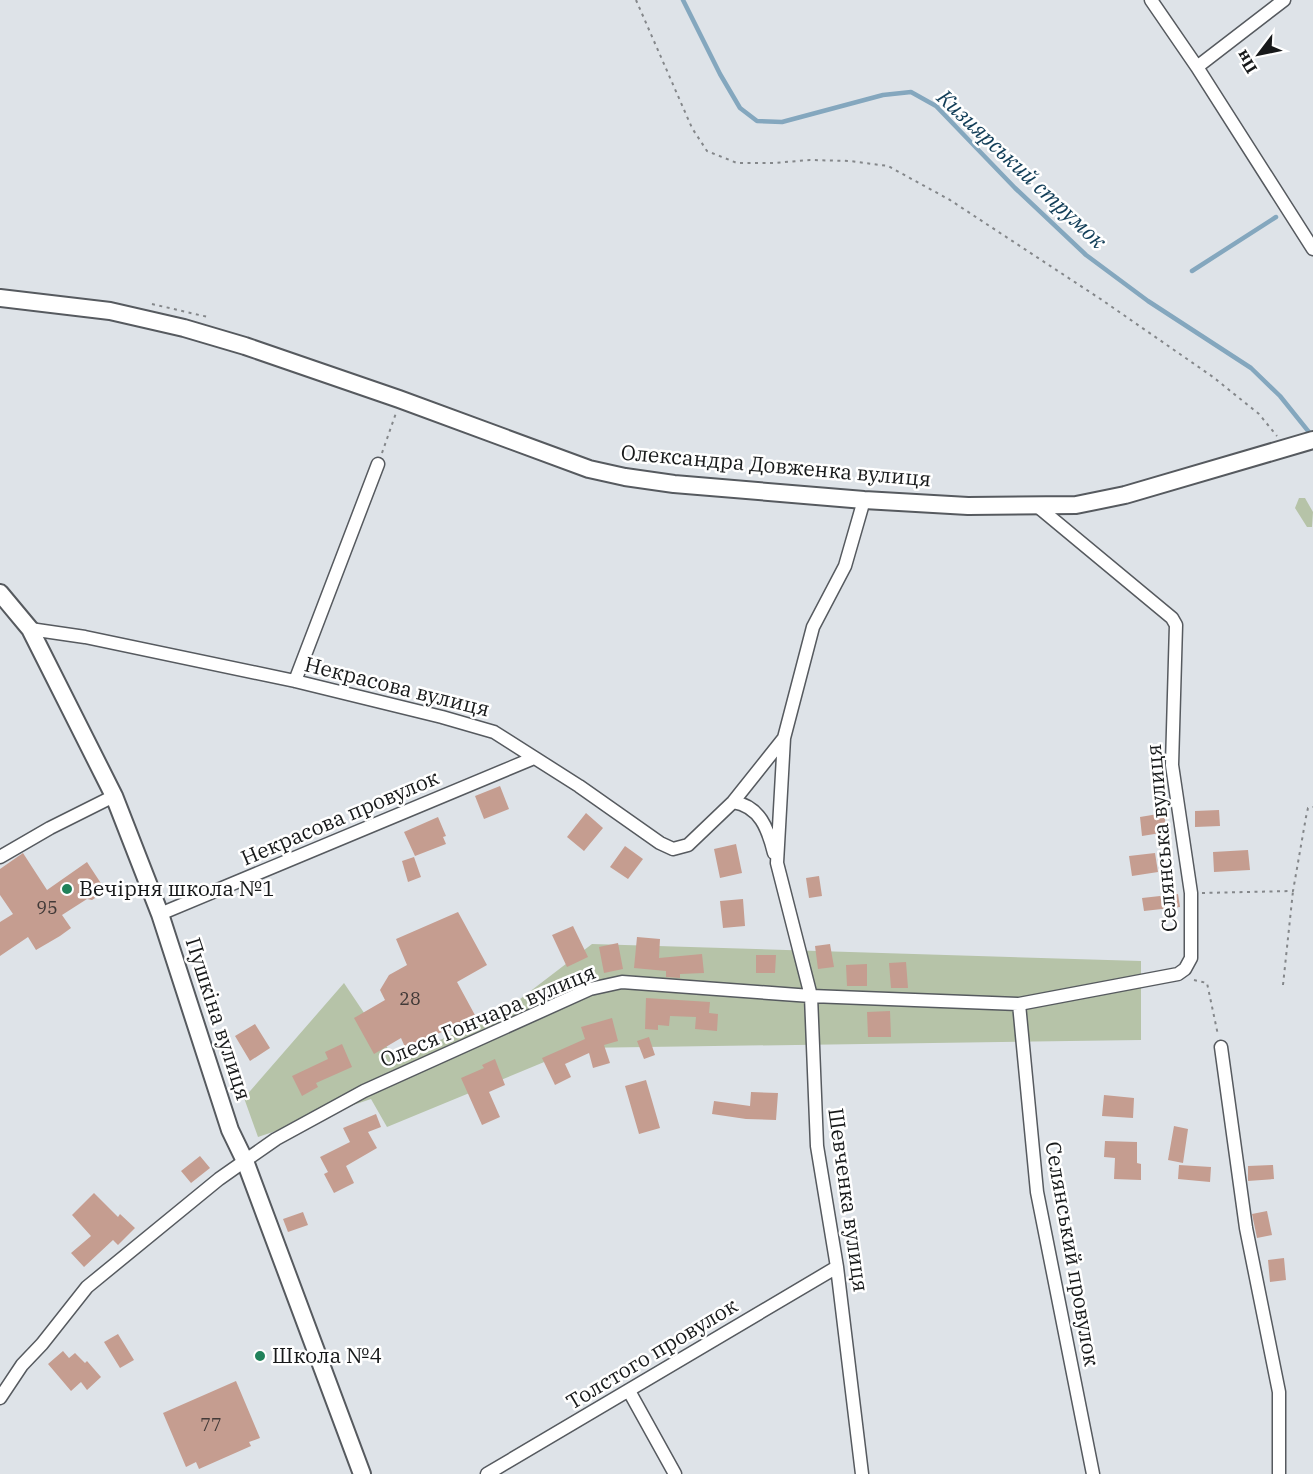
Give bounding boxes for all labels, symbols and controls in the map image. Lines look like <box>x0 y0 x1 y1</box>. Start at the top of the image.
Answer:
north arrow <box>1229 24 1289 84</box>
text: Пн <box>1231 46 1261 77</box>
water label: Кизиярський струмок <box>931 82 1114 255</box>
street label: Олександра Довженка вулиця <box>620 437 933 493</box>
street label: Некрасова вулиця <box>302 649 493 723</box>
street label: Селянська вулиця <box>1139 743 1183 933</box>
street label: Некрасова провулок <box>236 763 443 871</box>
place label: Вечірня школа №1 <box>79 874 275 902</box>
marker: Вечірня школа №1 <box>60 882 74 896</box>
house number: 95 <box>36 896 58 919</box>
street label: Пушкіна вулиця <box>179 934 258 1104</box>
street label: Олеся Гончара вулиця <box>375 957 600 1073</box>
house number: 28 <box>399 987 421 1010</box>
street label: Шевченка вулиця <box>822 1106 876 1294</box>
street label: Селянський провулок <box>1039 1139 1107 1368</box>
street label: Толстого провулок <box>561 1291 742 1415</box>
place label: Школа №4 <box>272 1341 382 1369</box>
marker: Школа №4 <box>253 1349 267 1363</box>
house number: 77 <box>200 1413 222 1436</box>

